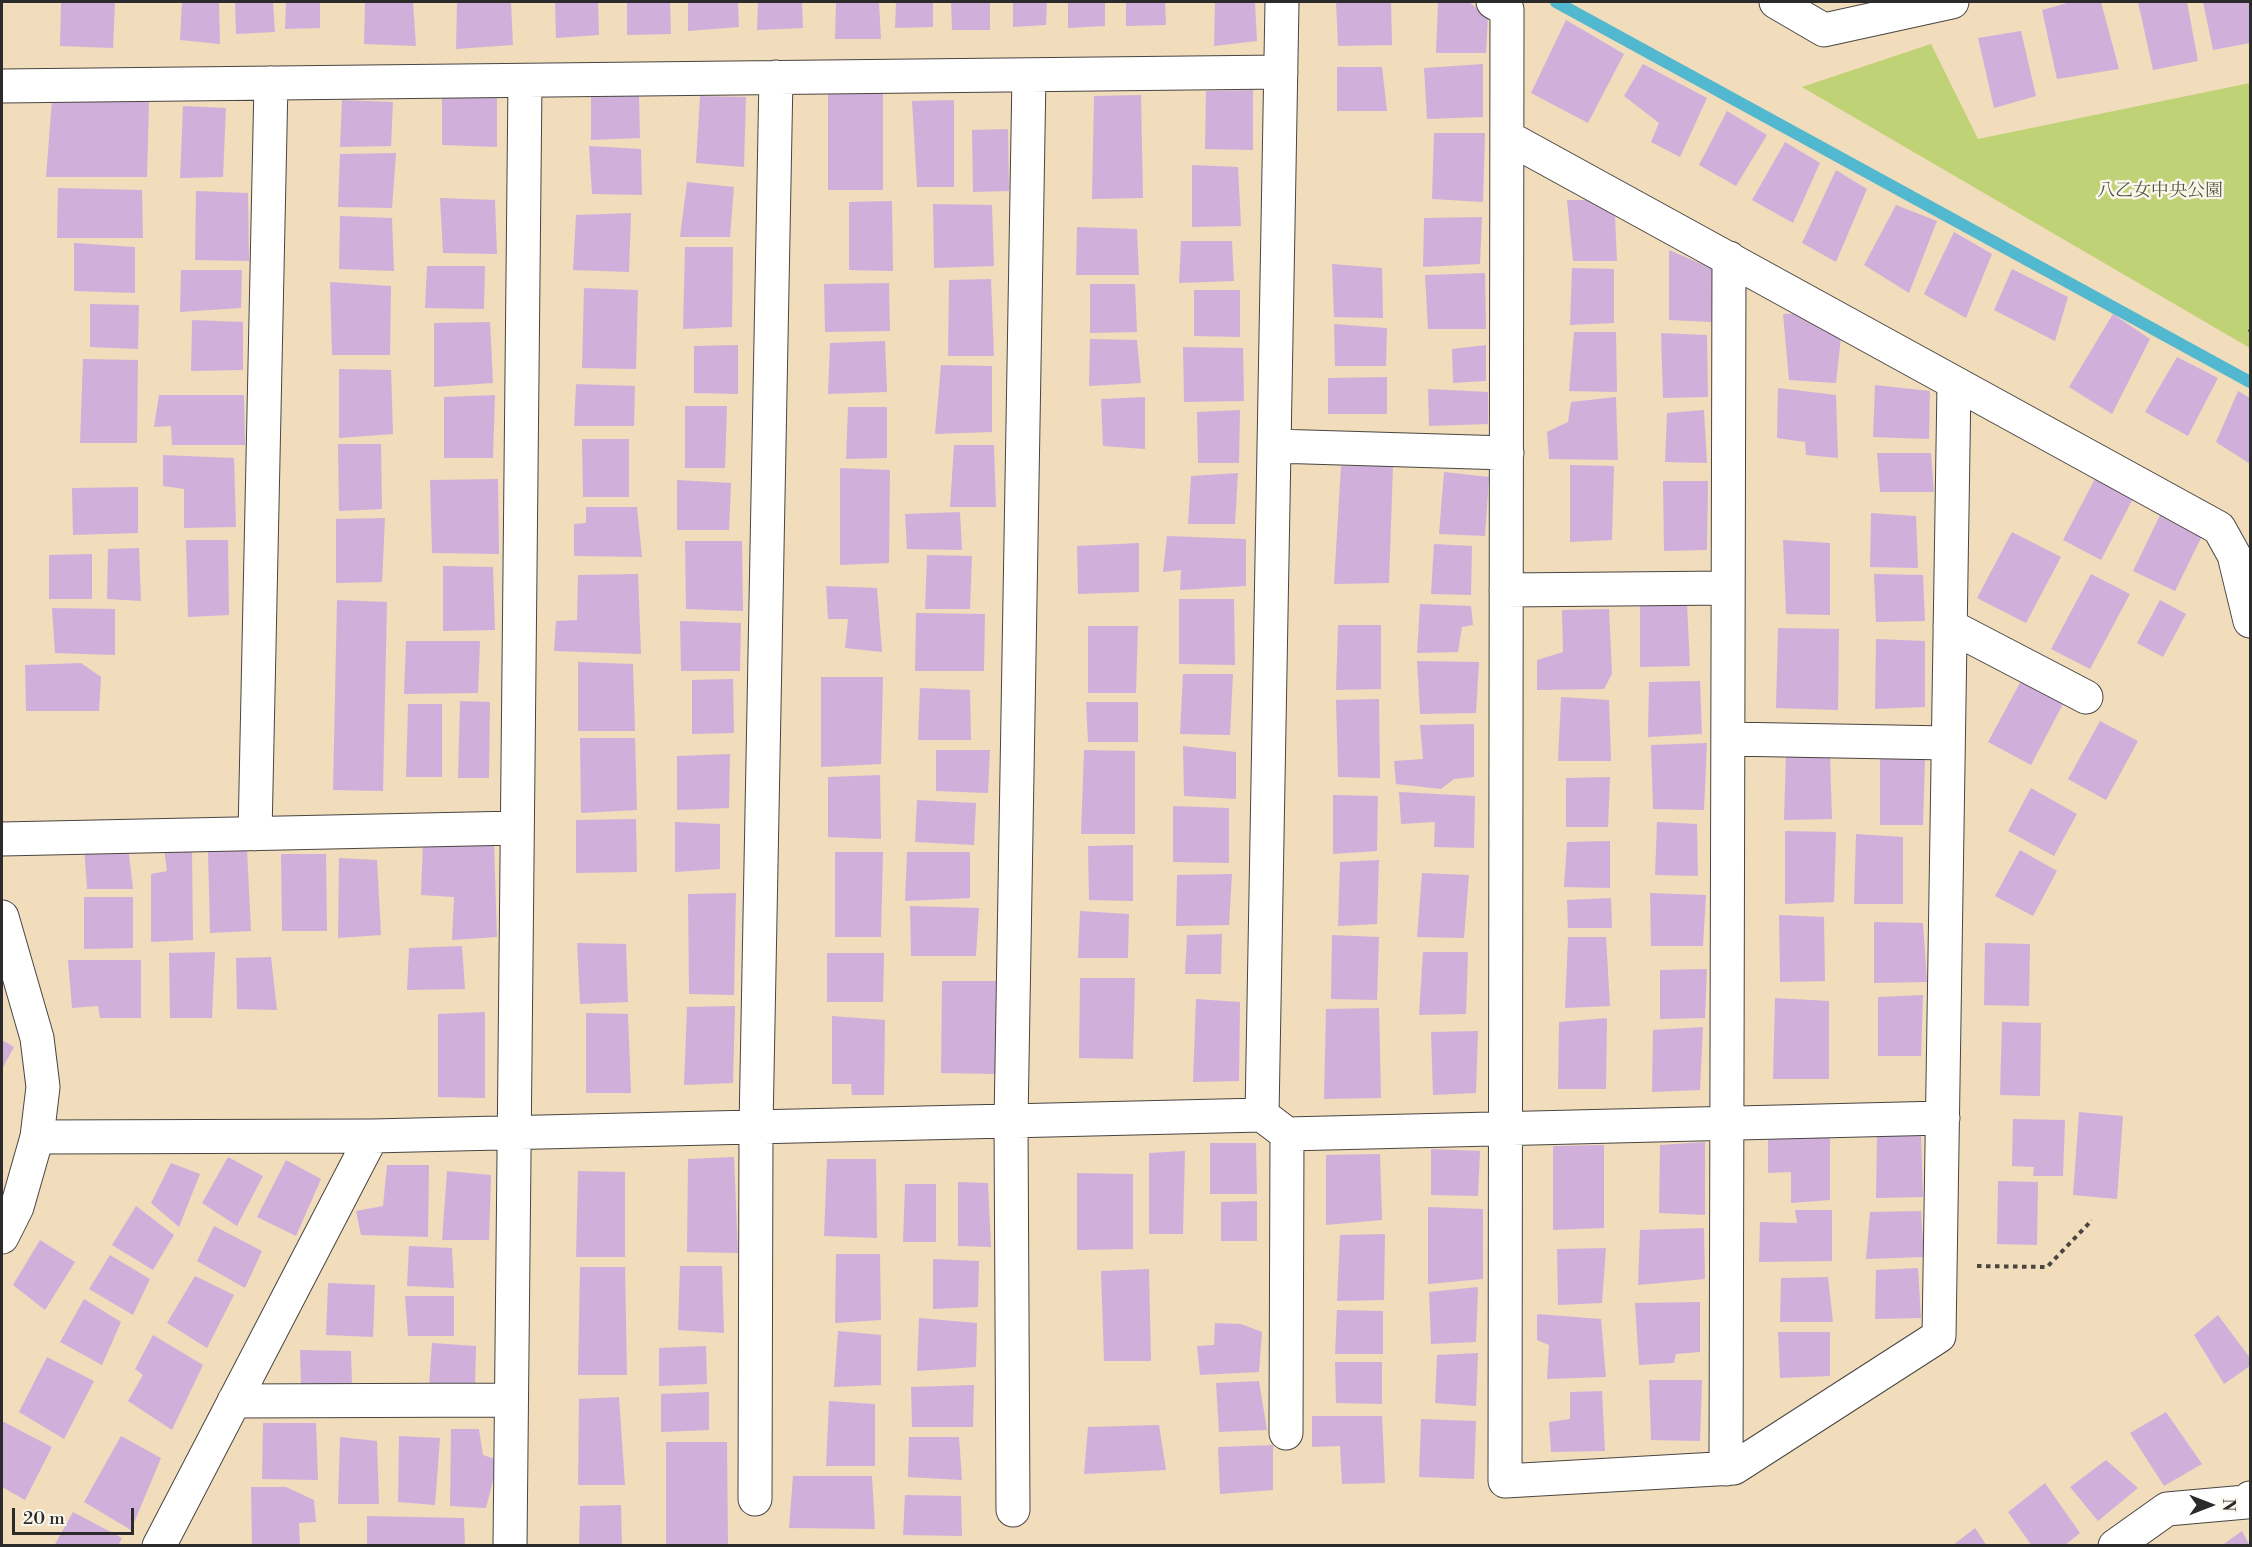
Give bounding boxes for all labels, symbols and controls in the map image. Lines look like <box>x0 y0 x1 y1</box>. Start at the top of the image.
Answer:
park label: 八乙女中央公園 <box>2097 181 2223 203</box>
north arrow <box>2180 1475 2240 1535</box>
scale bar <box>15 1496 136 1534</box>
text: N <box>2218 1499 2238 1511</box>
text: 20 m <box>23 1507 65 1530</box>

